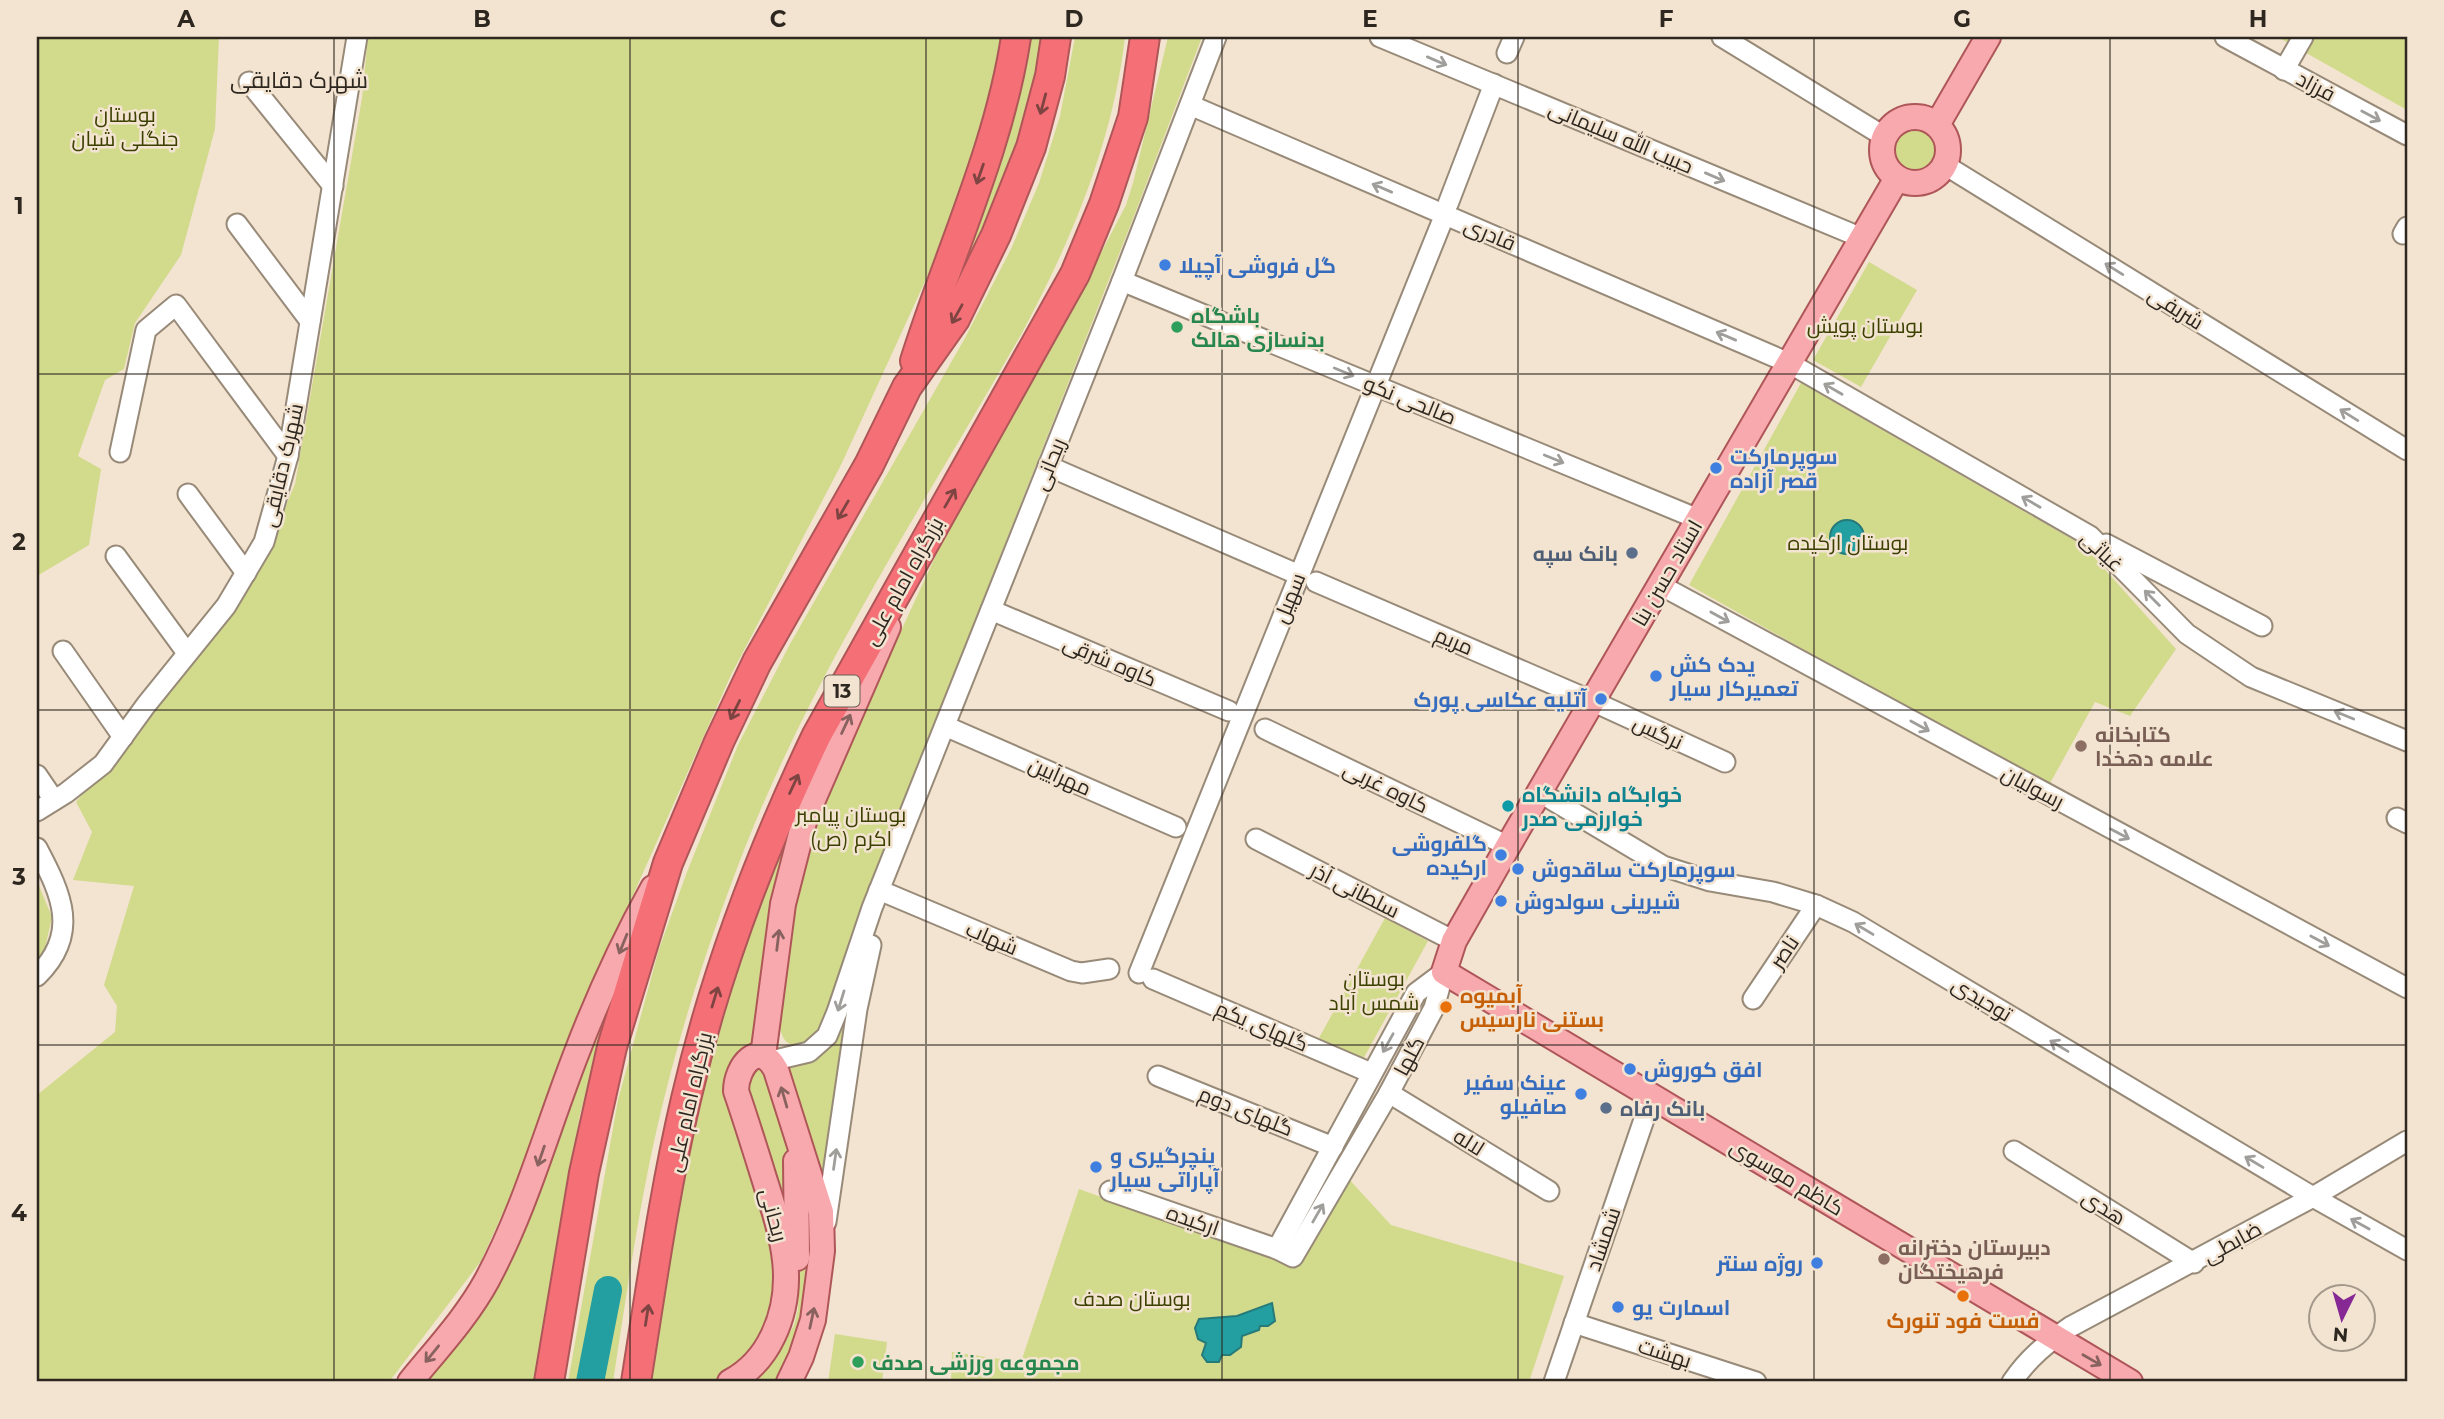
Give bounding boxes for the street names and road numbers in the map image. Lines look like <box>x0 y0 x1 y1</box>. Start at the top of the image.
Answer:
street label: فرزاد <box>2292 65 2340 107</box>
street label: حبیب الله سلیمانی <box>1545 94 1697 180</box>
street label: قادری <box>1460 212 1519 257</box>
street label: شریفی <box>2143 281 2208 336</box>
street label: صالحی نکو <box>1360 370 1460 431</box>
street label: شهرک دقایقی <box>256 401 309 530</box>
street label: ریحانی <box>1027 434 1072 494</box>
street label: بزرگراه امام علی <box>857 513 950 650</box>
street label: استاد حسن بنا <box>1627 515 1708 631</box>
street label: غیاثی <box>2075 525 2129 577</box>
street label: سهیل <box>1268 569 1311 627</box>
street label: مریم <box>1430 622 1477 662</box>
street label: کاوه شرقی <box>1059 630 1160 693</box>
road number: 13 <box>824 676 860 706</box>
street label: نرگس <box>1629 710 1687 755</box>
street label: مهرآیین <box>1024 751 1095 802</box>
street label: کاوه غربی <box>1339 756 1433 819</box>
street label: رسولیان <box>1997 760 2069 815</box>
street label: سلطانی آذر <box>1305 856 1404 924</box>
street label: شهاب <box>962 916 1022 961</box>
street label: ناصر <box>1763 931 1804 974</box>
street label: توحیدی <box>1947 971 2017 1028</box>
street label: گلهای یکم <box>1211 995 1312 1059</box>
street label: بزرگراه امام علی <box>661 1030 719 1175</box>
street label: گلها <box>1388 1032 1430 1080</box>
street label: گلهای دوم <box>1194 1081 1297 1143</box>
street label: لاله <box>1449 1123 1489 1161</box>
street label: کاظم موسوی <box>1725 1133 1848 1222</box>
street label: هدی <box>2077 1184 2130 1231</box>
street label: ریحانی <box>754 1186 793 1245</box>
street label: ارکیده <box>1163 1199 1223 1241</box>
street label: شمشاد <box>1580 1204 1626 1274</box>
street label: ضابطی <box>2198 1216 2266 1269</box>
street label: بهشت <box>1635 1333 1695 1374</box>

